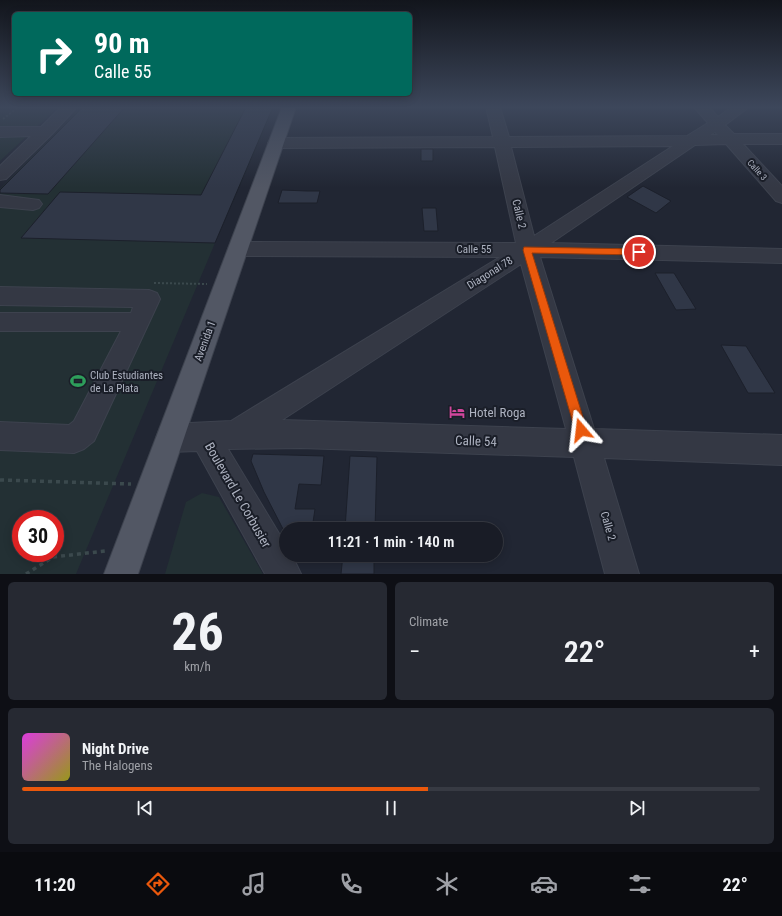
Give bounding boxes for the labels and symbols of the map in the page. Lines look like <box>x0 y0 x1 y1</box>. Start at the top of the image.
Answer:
street label: Calle 3 <box>745 158 769 182</box>
street label: Calle 2 <box>509 198 529 230</box>
pin <box>622 235 656 269</box>
street label: Calle 55 <box>456 243 492 256</box>
street label: Diagonal 78 <box>465 254 515 292</box>
street label: Avenida 1 <box>192 319 218 363</box>
place label: Club Estudiantes de La Plata <box>90 369 163 395</box>
sports icon: Club Estudiantes de La Plata <box>69 372 87 390</box>
hotel icon: Hotel Roga <box>448 403 466 421</box>
place label: Hotel Roga <box>469 405 526 420</box>
position arrow <box>560 409 602 451</box>
street label: Calle 54 <box>455 433 498 449</box>
street label: Boulevard Le Corbusier <box>202 440 274 550</box>
speed limit sign: 30 <box>12 510 64 562</box>
street label: Calle 2 <box>598 510 618 542</box>

